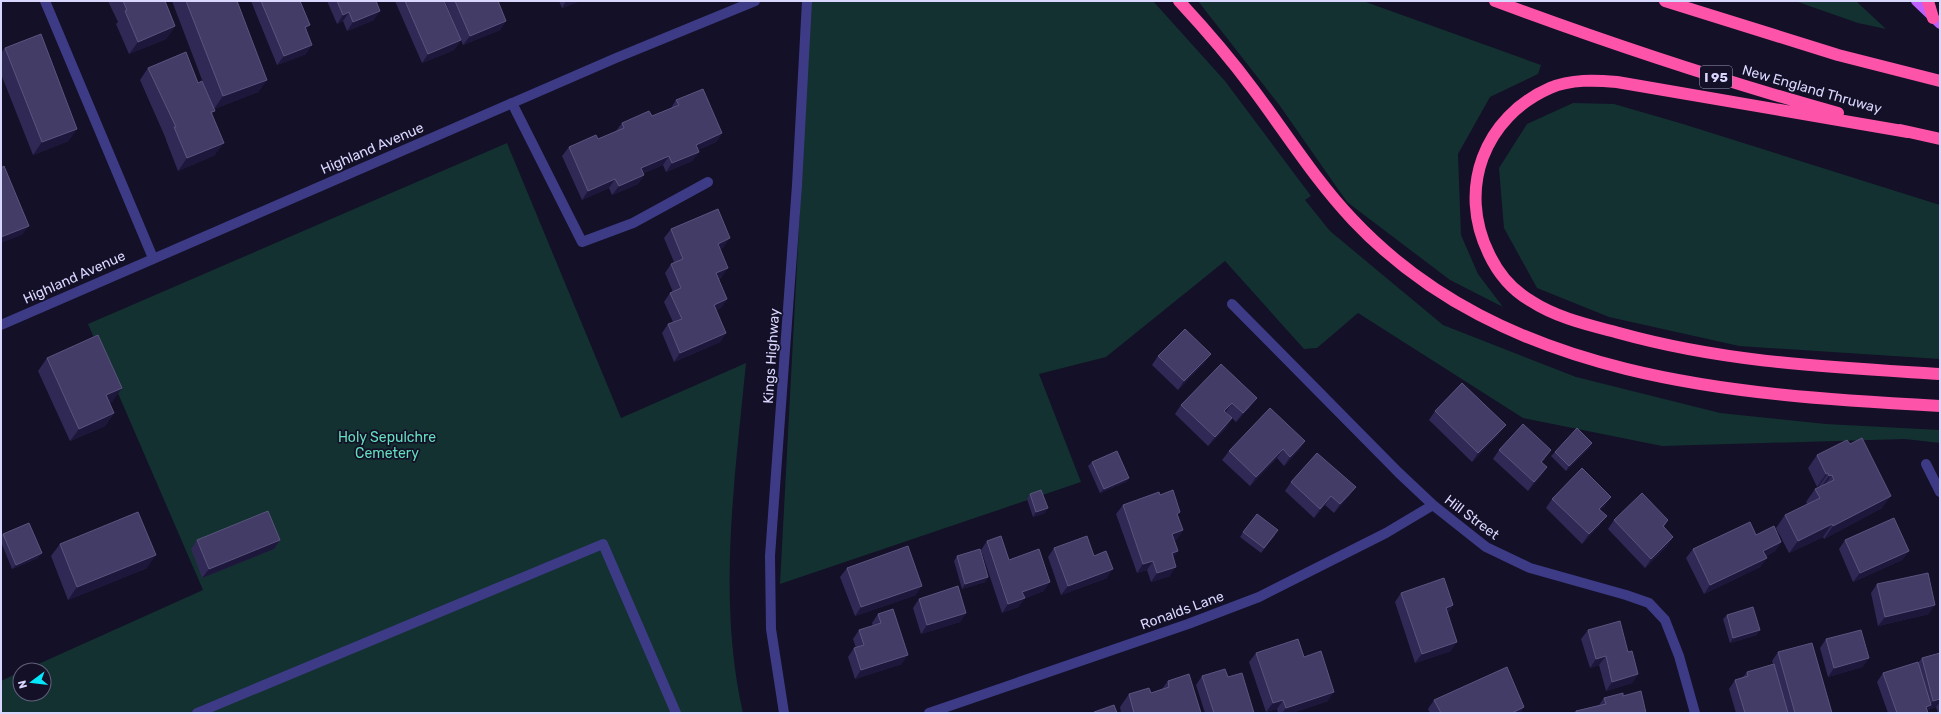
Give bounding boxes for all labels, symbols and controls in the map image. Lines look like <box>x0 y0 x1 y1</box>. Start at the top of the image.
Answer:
street label: New England Thruway <box>1740 61 1884 118</box>
road number: I 95 <box>1700 66 1732 88</box>
street label: Highland Avenue <box>318 119 426 178</box>
street label: Highland Avenue <box>20 247 128 308</box>
street label: Kings Highway <box>760 307 783 404</box>
park label: Holy Sepulchre Cemetery <box>338 429 436 462</box>
street label: Hill Street <box>1441 491 1503 544</box>
street label: Ronalds Lane <box>1138 587 1226 633</box>
north arrow <box>12 662 52 702</box>
text: N <box>15 679 30 690</box>

